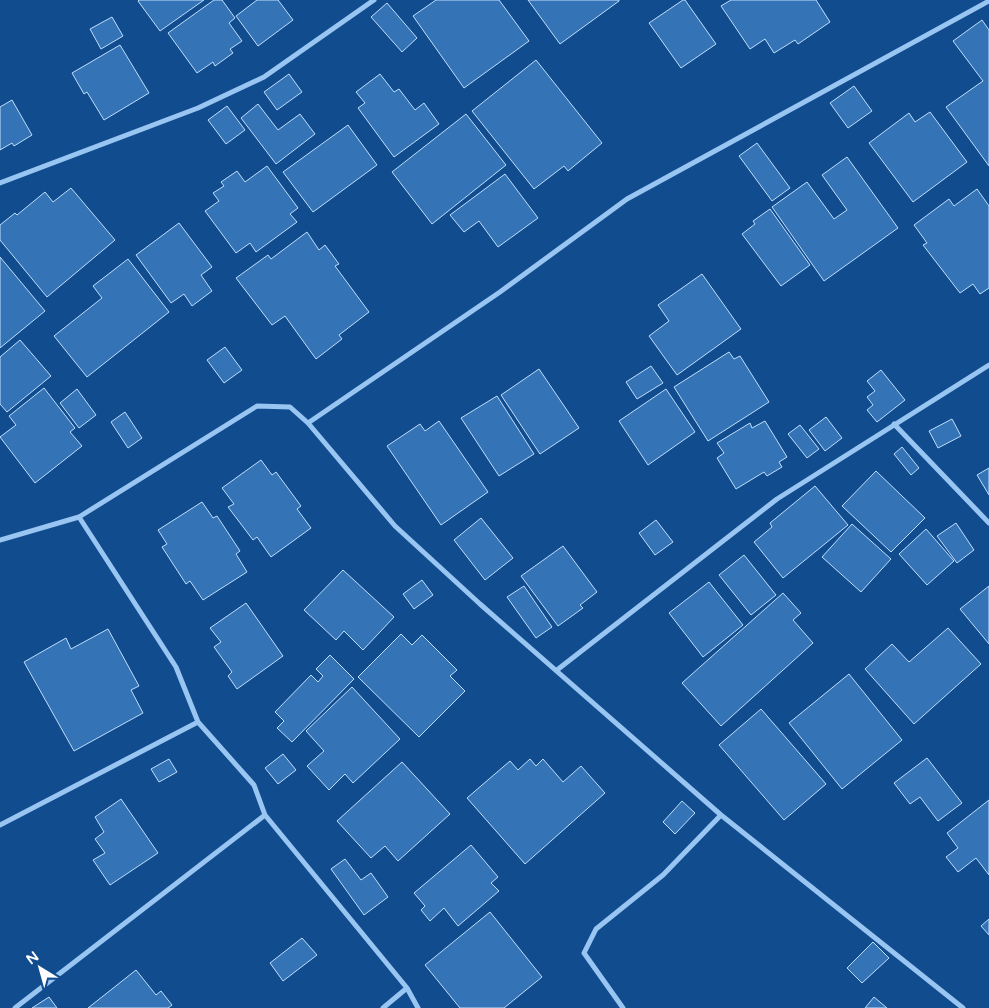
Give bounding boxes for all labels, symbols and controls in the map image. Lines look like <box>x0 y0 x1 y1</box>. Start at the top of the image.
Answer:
north arrow <box>15 943 65 993</box>
text: N <box>23 948 42 968</box>

